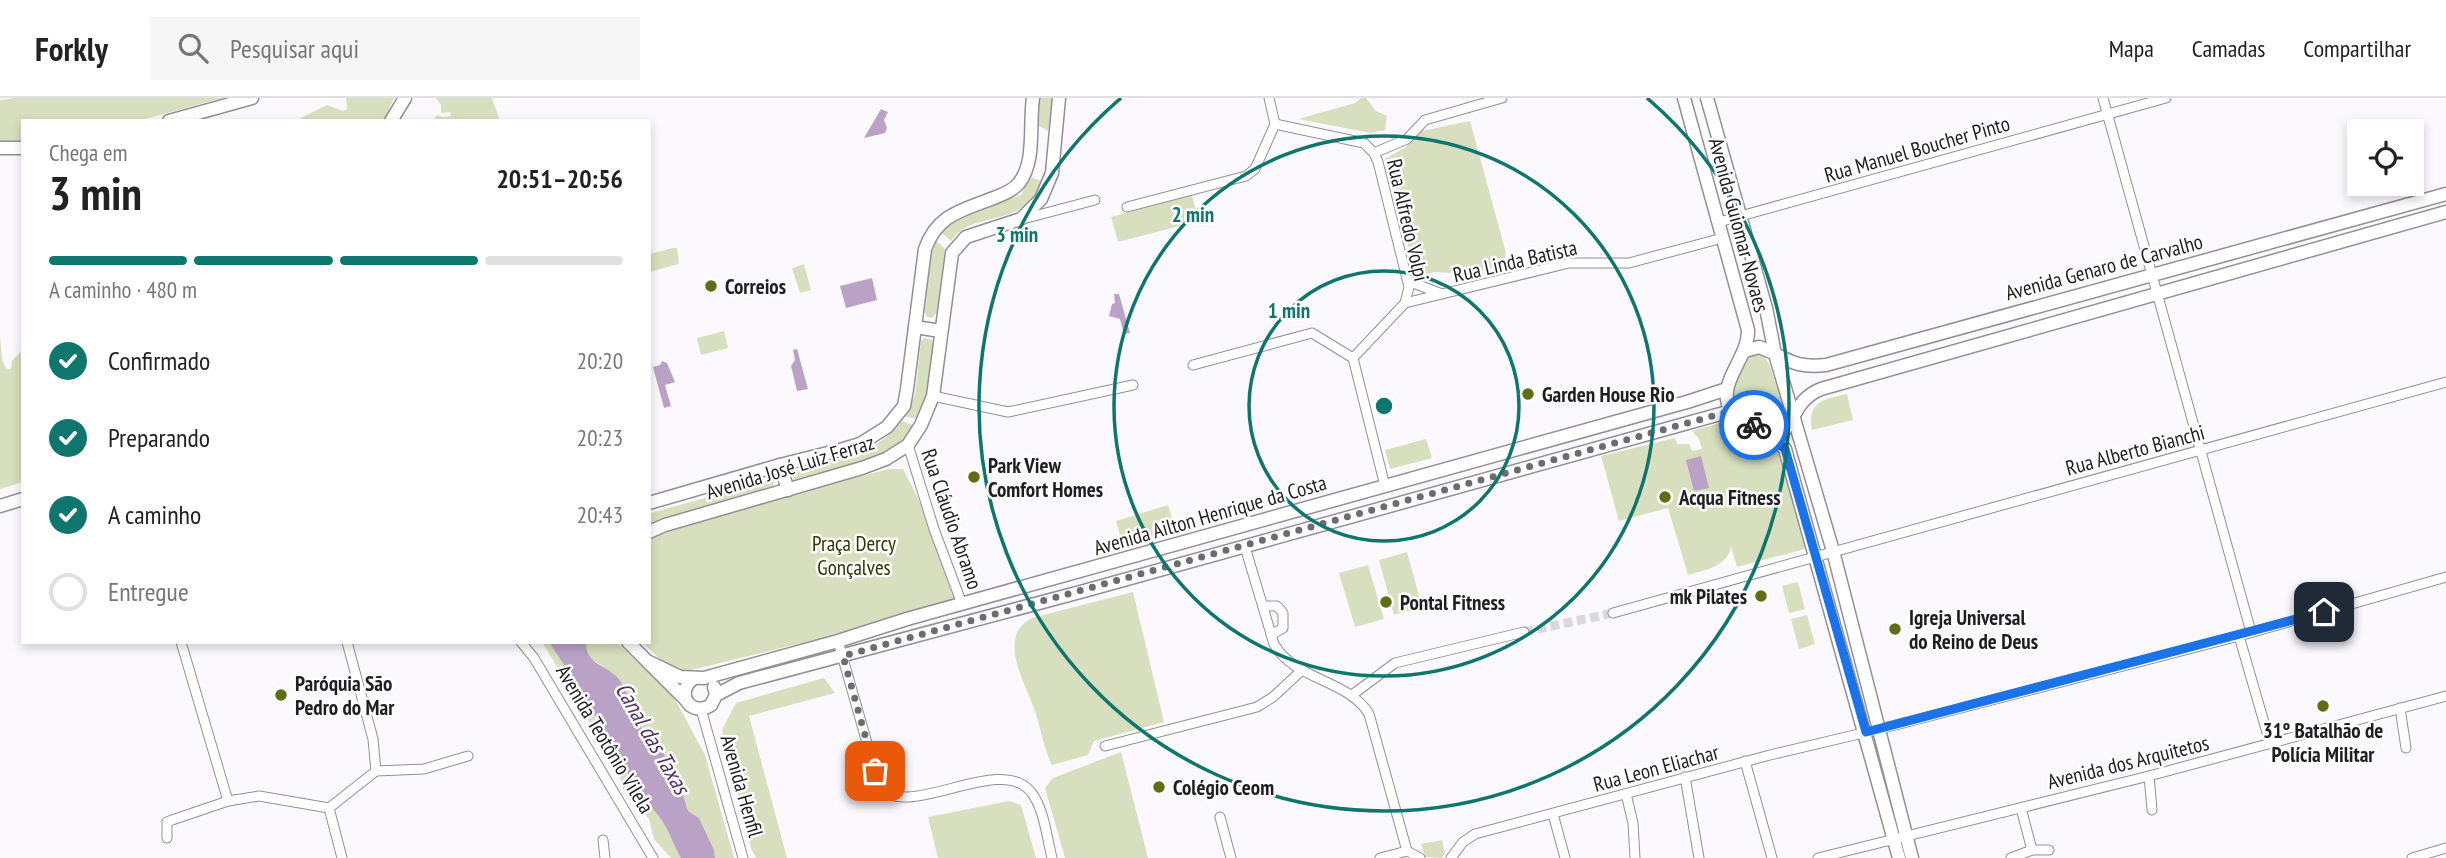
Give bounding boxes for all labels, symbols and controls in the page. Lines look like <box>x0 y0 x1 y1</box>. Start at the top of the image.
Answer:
search box <box>150 17 640 80</box>
text: Forkly <box>35 27 108 70</box>
icon: search <box>174 29 212 67</box>
text: Pesquisar aqui <box>230 32 359 65</box>
text: Mapa <box>2109 33 2154 64</box>
text: Camadas <box>2192 33 2265 64</box>
text: Compartilhar <box>2303 33 2411 64</box>
street label: Rua Manuel Boucher Pinto <box>1821 110 2013 188</box>
map controls <box>2347 119 2424 196</box>
button: locate <box>2347 119 2424 196</box>
street label: Avenida Guiomar Novaes <box>1703 135 1775 315</box>
text: Chega em <box>49 138 127 167</box>
street label: Rua Alfredo Volpi <box>1381 156 1435 284</box>
text: 20:51–20:56 <box>496 162 623 195</box>
text: 3 min <box>49 163 142 223</box>
text: 2 min <box>1172 201 1214 228</box>
text: 3 min <box>996 221 1038 248</box>
street label: Avenida Genaro de Carvalho <box>2002 228 2206 306</box>
street label: Rua Linda Batista <box>1450 234 1580 288</box>
place label: Correios <box>725 273 786 300</box>
text: A caminho · 480 m <box>49 275 197 304</box>
marker: Correios <box>703 278 719 294</box>
text: 1 min <box>1268 297 1310 324</box>
icon: check <box>49 342 87 380</box>
text: Confirmado <box>108 344 210 377</box>
text: 20:20 <box>577 346 623 375</box>
place label: Garden House Rio <box>1542 381 1675 408</box>
marker: Garden House Rio <box>1520 386 1536 402</box>
courier <box>1719 390 1789 460</box>
centre of rings <box>1372 394 1396 418</box>
icon: bike <box>1735 406 1773 444</box>
street label: Rua Alberto Bianchi <box>2063 418 2207 482</box>
icon: check <box>49 419 87 457</box>
text: Preparando <box>108 421 210 454</box>
text: 20:23 <box>577 423 623 452</box>
street label: Avenida José Luiz Ferraz <box>703 429 877 505</box>
street label: Rua Cláudio Abramo <box>915 445 989 593</box>
place label: Park View Comfort Homes <box>988 452 1103 503</box>
marker: Park View Comfort Homes <box>966 469 982 485</box>
street label: Avenida Ailton Henrique da Costa <box>1090 469 1330 561</box>
place label: Acqua Fitness <box>1678 484 1781 511</box>
marker: Acqua Fitness <box>1657 489 1673 505</box>
icon: check <box>49 496 87 534</box>
text: A caminho <box>108 498 201 531</box>
text: 20:43 <box>577 500 623 529</box>
park label: Praça Dercy Gonçalves <box>812 530 896 581</box>
text: Entregue <box>108 575 189 608</box>
pin <box>2294 582 2354 642</box>
place label: mk Pilates <box>1670 583 1747 610</box>
marker: mk Pilates <box>1753 588 1769 604</box>
place label: Pontal Fitness <box>1400 589 1505 616</box>
icon: home <box>2305 593 2343 631</box>
marker: Pontal Fitness <box>1378 594 1394 610</box>
place label: Igreja Universal do Reino de Deus <box>1909 604 2038 655</box>
marker: Igreja Universal do Reino de Deus <box>1887 621 1903 637</box>
street label: Avenida Teotônio Vilela <box>550 660 660 818</box>
place label: Paróquia São Pedro do Mar <box>295 670 395 721</box>
water label: Canal das Taxas <box>609 677 698 801</box>
marker: Paróquia São Pedro do Mar <box>273 687 289 703</box>
marker: 31º Batalhão de Polícia Militar <box>2315 698 2331 714</box>
place label: 31º Batalhão de Polícia Militar <box>2263 717 2383 768</box>
street label: Avenida dos Arquitetos <box>2044 729 2212 795</box>
street label: Avenida Henfil <box>715 732 769 840</box>
street label: Rua Leon Eliachar <box>1590 738 1722 798</box>
pin <box>845 741 905 801</box>
icon: bag <box>856 752 894 790</box>
place label: Colégio Ceom <box>1173 774 1274 801</box>
marker: Colégio Ceom <box>1151 779 1167 795</box>

